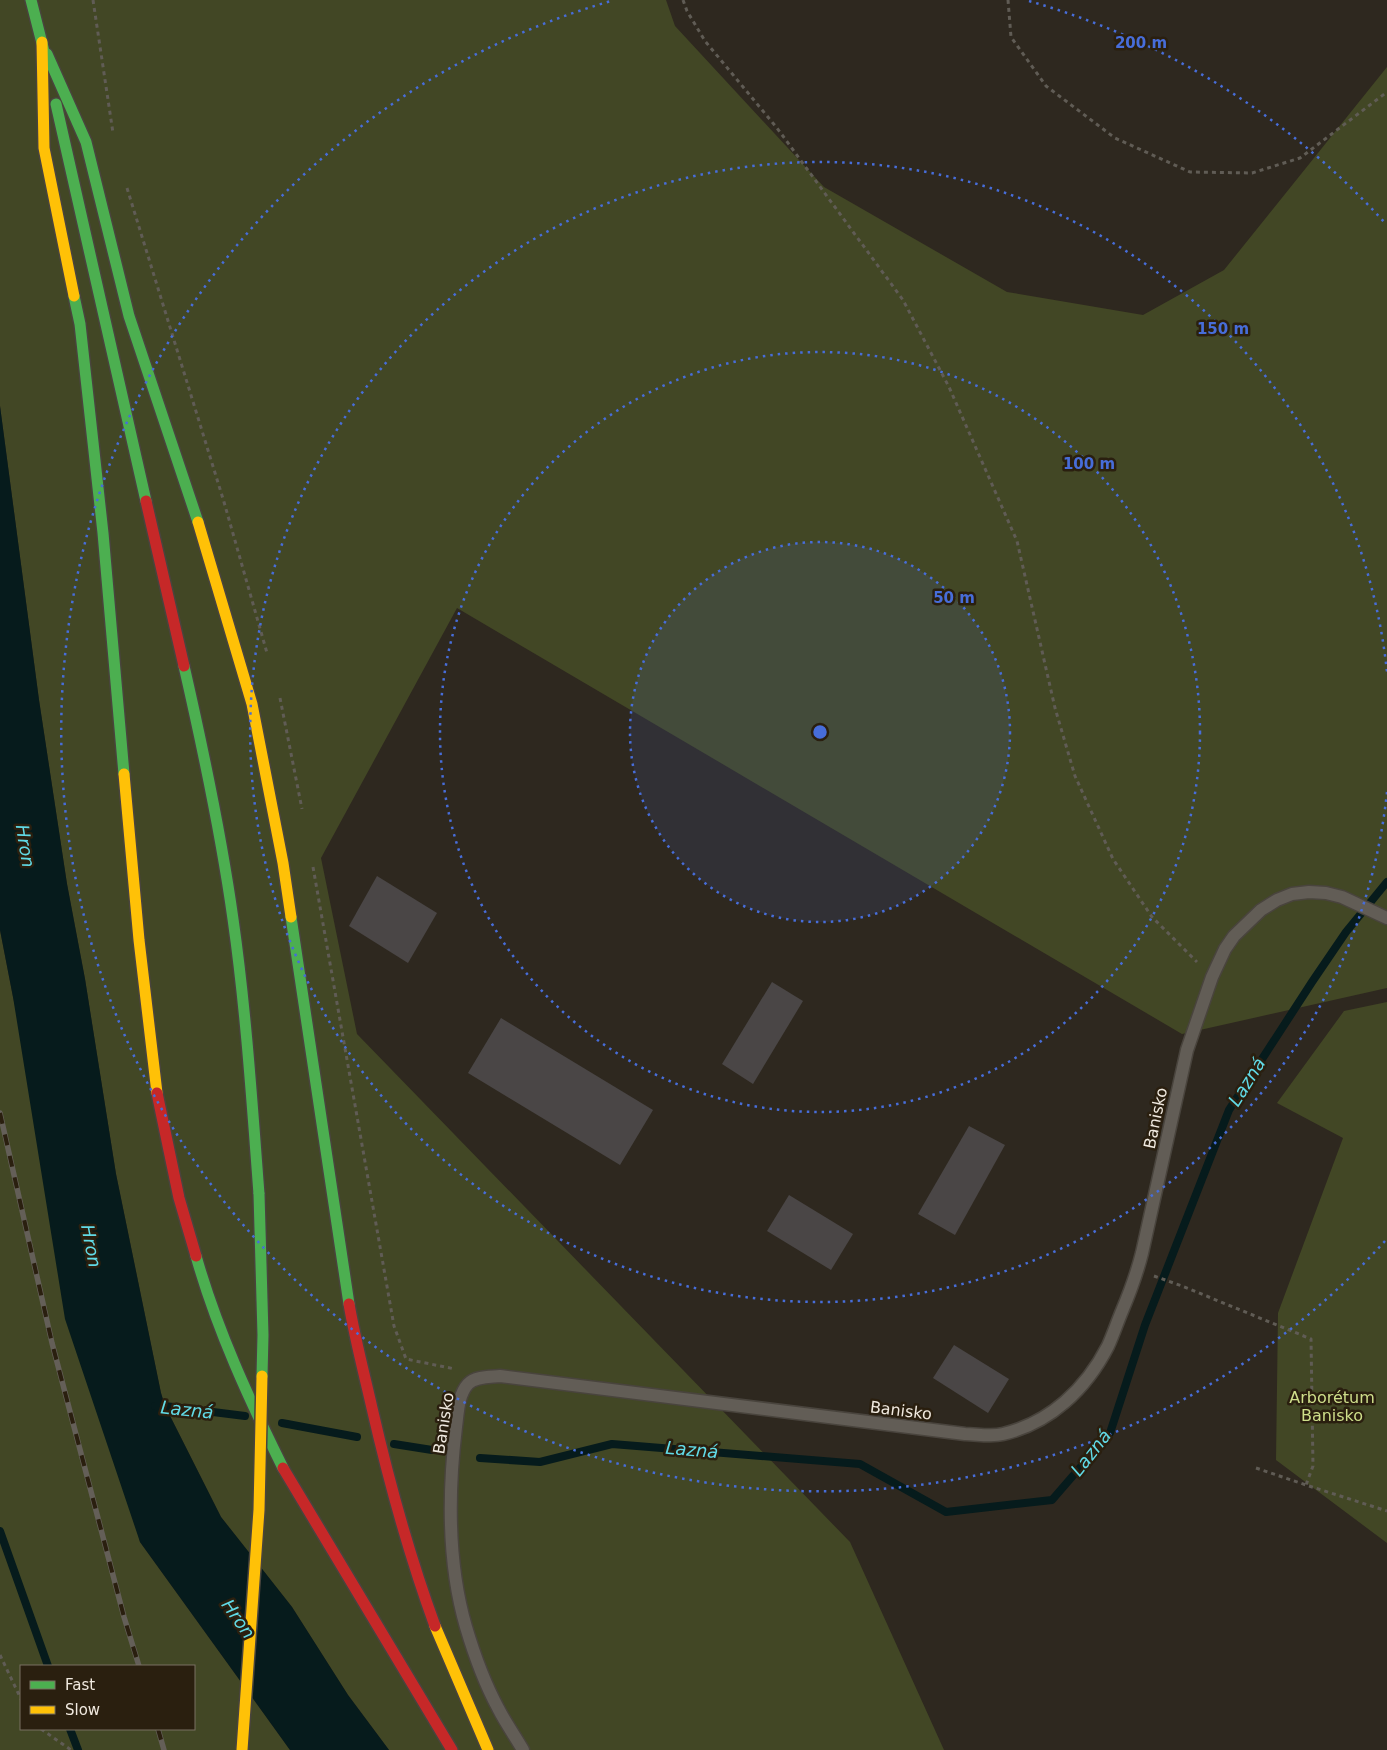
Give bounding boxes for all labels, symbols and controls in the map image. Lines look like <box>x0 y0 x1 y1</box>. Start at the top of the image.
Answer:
text: 200 m <box>1115 34 1167 52</box>
text: 150 m <box>1197 320 1249 338</box>
text: 100 m <box>1063 455 1115 473</box>
text: 50 m <box>933 589 975 607</box>
centre of rings <box>811 723 829 741</box>
water label: Hron <box>12 823 39 869</box>
water label: Lazná <box>1224 1054 1270 1110</box>
street label: Banisko <box>1140 1086 1171 1150</box>
water label: Hron <box>77 1223 106 1269</box>
park label: Arborétum Banisko <box>1289 1388 1375 1425</box>
street label: Banisko <box>429 1391 458 1455</box>
water label: Lazná <box>160 1396 214 1423</box>
street label: Banisko <box>869 1397 933 1424</box>
water label: Lazná <box>1066 1425 1115 1480</box>
water label: Lazná <box>665 1437 719 1462</box>
water label: Hron <box>217 1595 259 1642</box>
legend <box>20 1665 195 1730</box>
text: Fast <box>65 1676 95 1694</box>
text: Slow <box>65 1701 100 1719</box>

